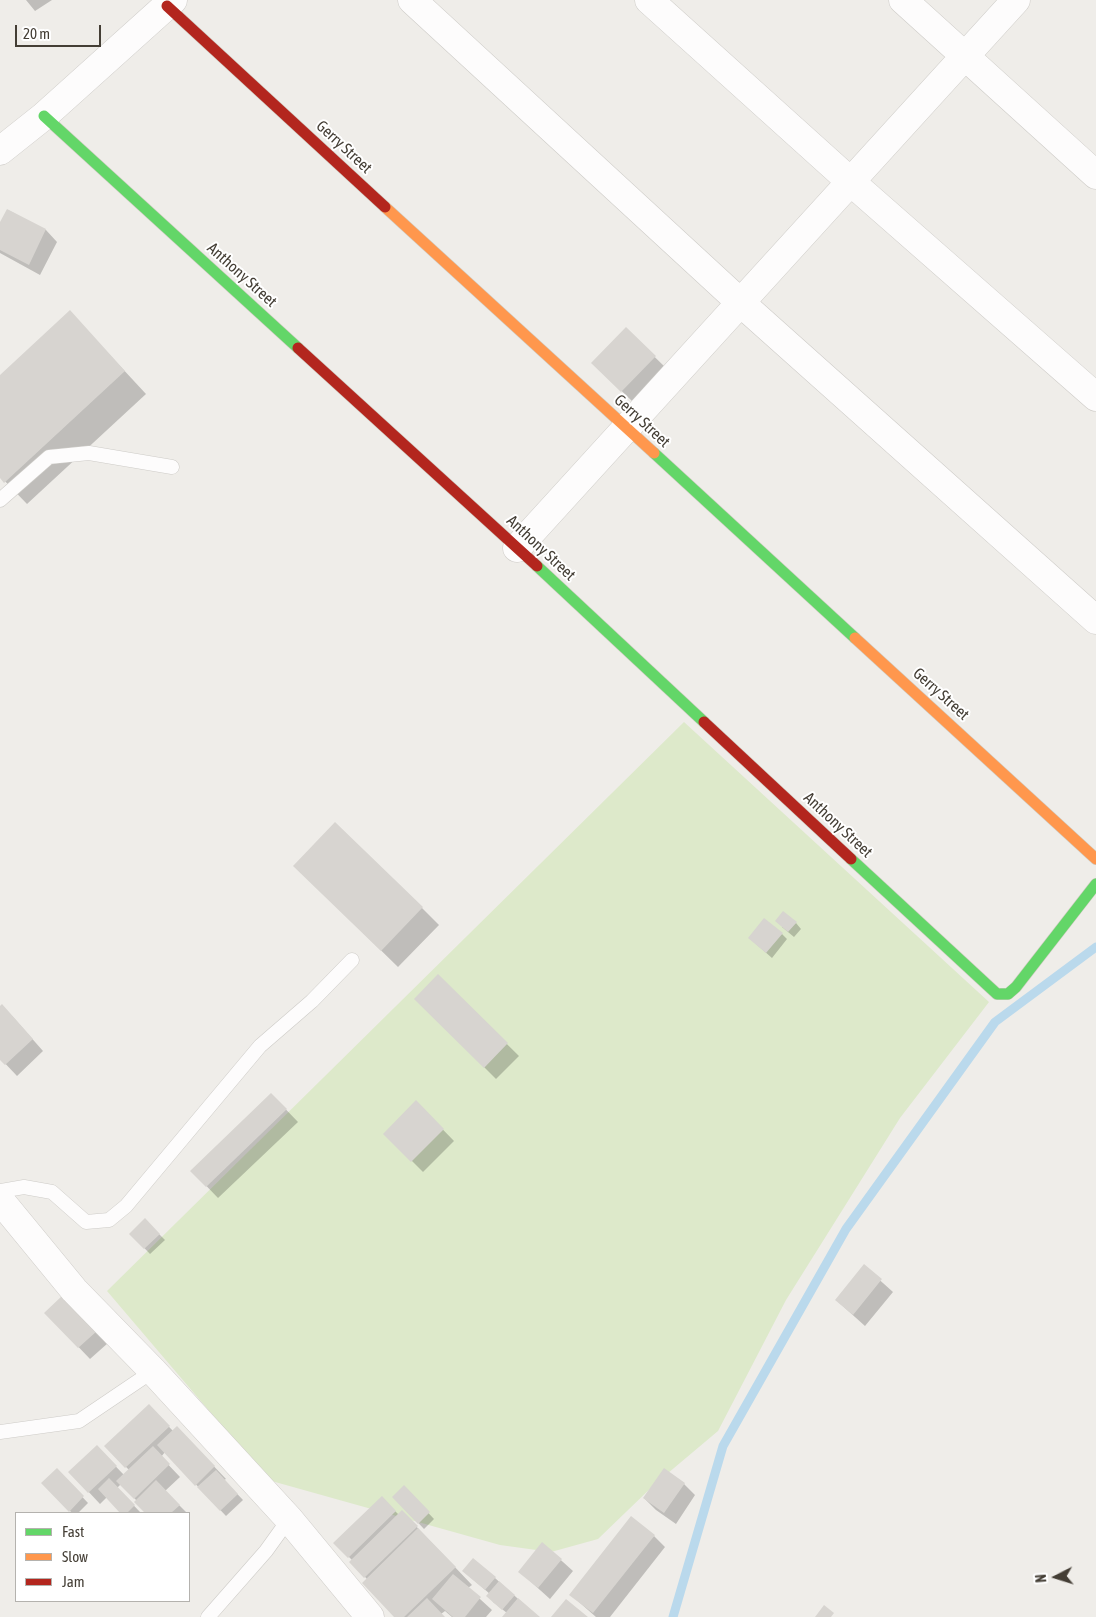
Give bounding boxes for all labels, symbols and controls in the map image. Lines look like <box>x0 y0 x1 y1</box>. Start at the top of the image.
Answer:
scale bar <box>18 15 104 47</box>
text: 20 m <box>23 25 50 42</box>
street label: Gerry Street <box>312 116 376 178</box>
street label: Anthony Street <box>203 239 281 311</box>
street label: Gerry Street <box>610 390 674 452</box>
street label: Anthony Street <box>503 511 579 585</box>
street label: Gerry Street <box>909 664 973 724</box>
street label: Anthony Street <box>800 788 876 862</box>
legend <box>15 1512 190 1602</box>
text: Fast <box>62 1523 84 1540</box>
text: Slow <box>62 1548 88 1565</box>
north arrow <box>1031 1552 1081 1602</box>
text: Jam <box>62 1573 85 1590</box>
text: N <box>1033 1574 1049 1583</box>

